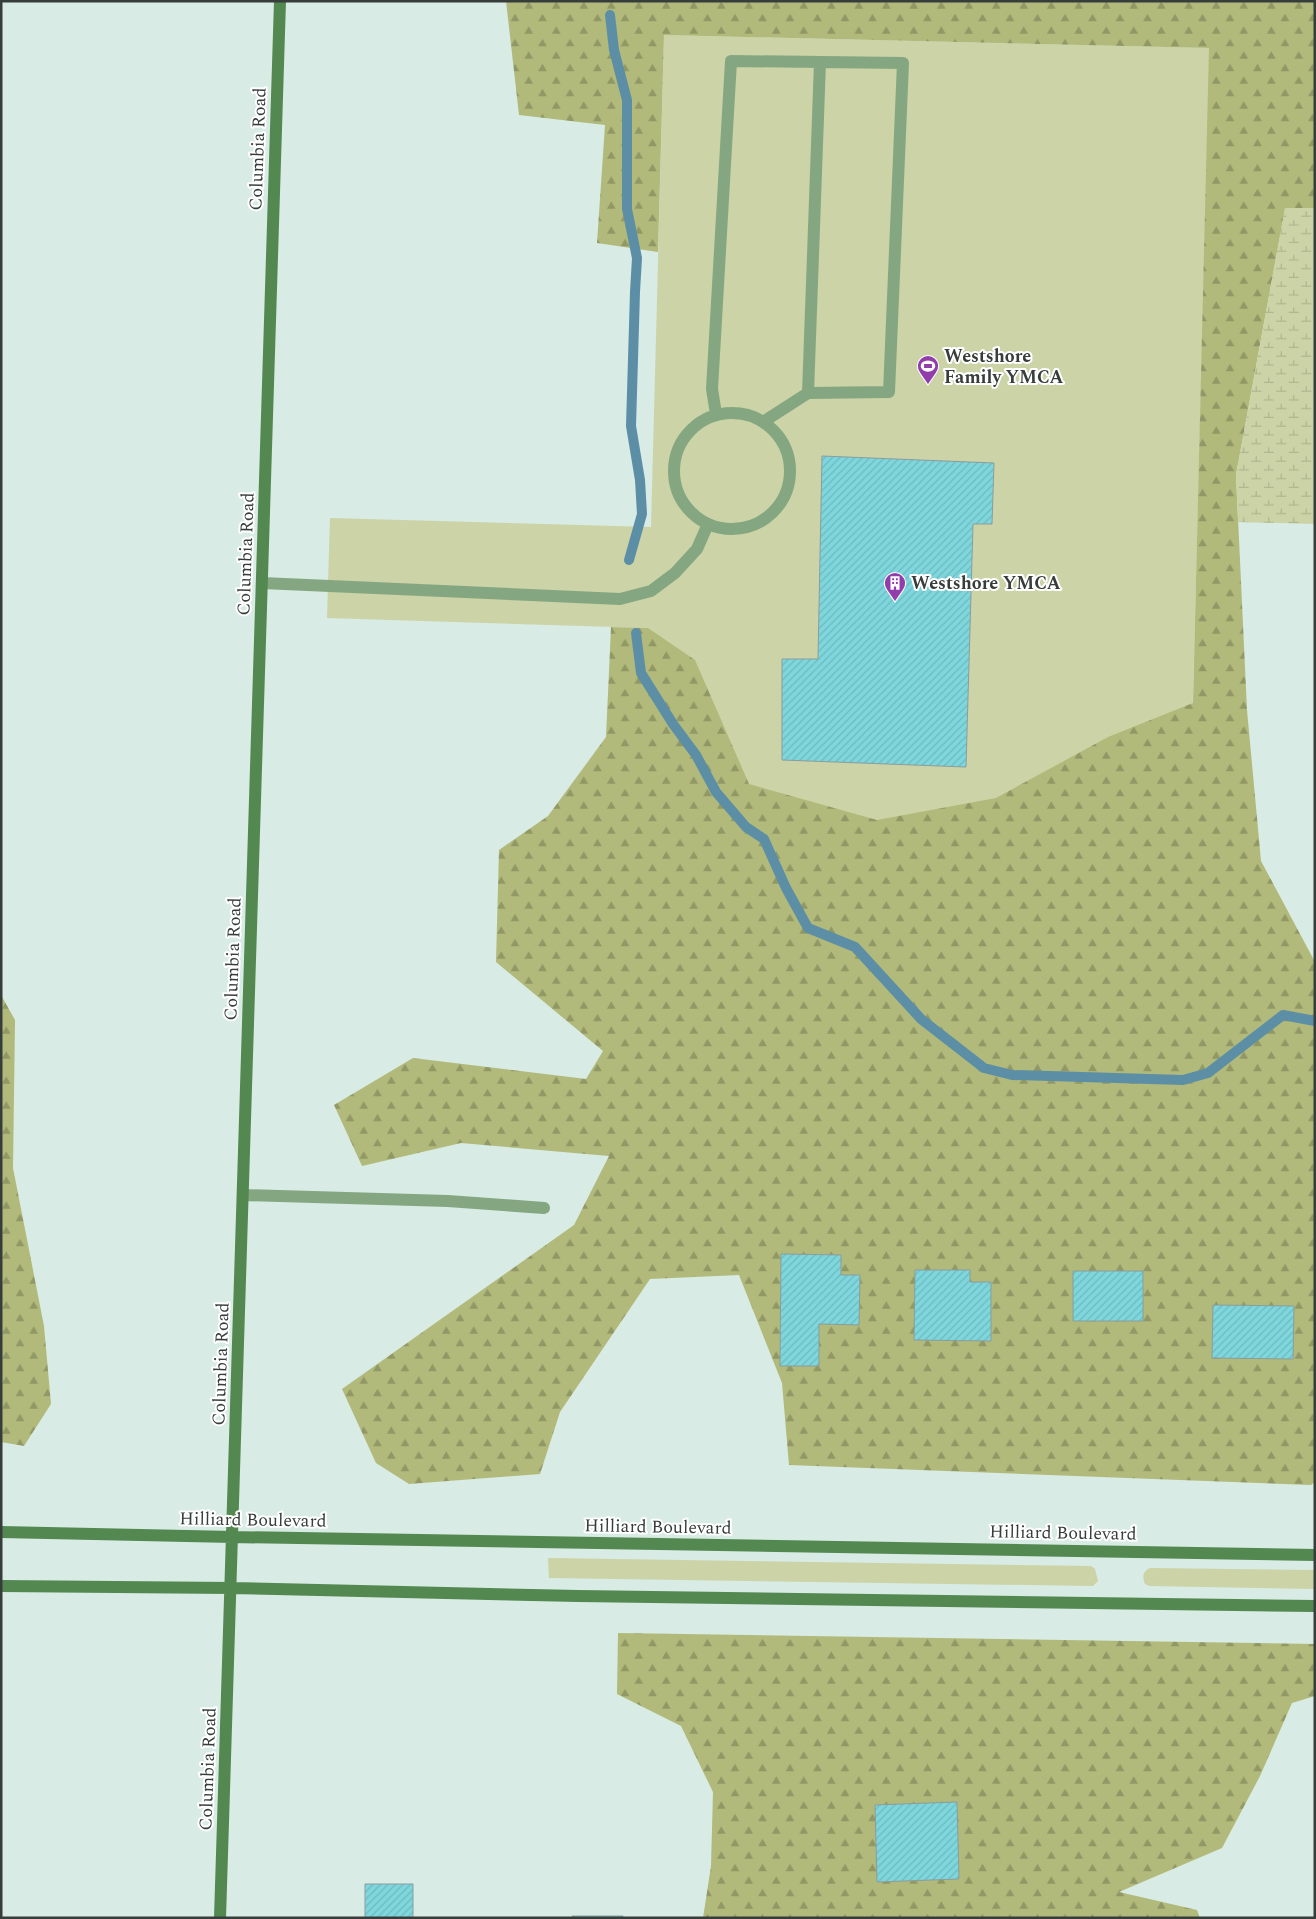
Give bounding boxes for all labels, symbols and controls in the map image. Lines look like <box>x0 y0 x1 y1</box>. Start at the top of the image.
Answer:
street label: Columbia Road <box>242 87 274 211</box>
place label: Westshore Family YMCA <box>944 343 1063 391</box>
sports icon: Westshore Family YMCA <box>916 354 940 385</box>
street label: Columbia Road <box>230 492 262 616</box>
place label: Westshore YMCA <box>911 570 1061 597</box>
building icon: Westshore YMCA <box>883 571 907 602</box>
street label: Columbia Road <box>217 897 249 1021</box>
street label: Columbia Road <box>205 1302 237 1426</box>
street label: Hilliard Boulevard <box>179 1505 327 1535</box>
street label: Hilliard Boulevard <box>584 1512 732 1542</box>
street label: Hilliard Boulevard <box>989 1518 1137 1548</box>
street label: Columbia Road <box>192 1707 224 1831</box>

